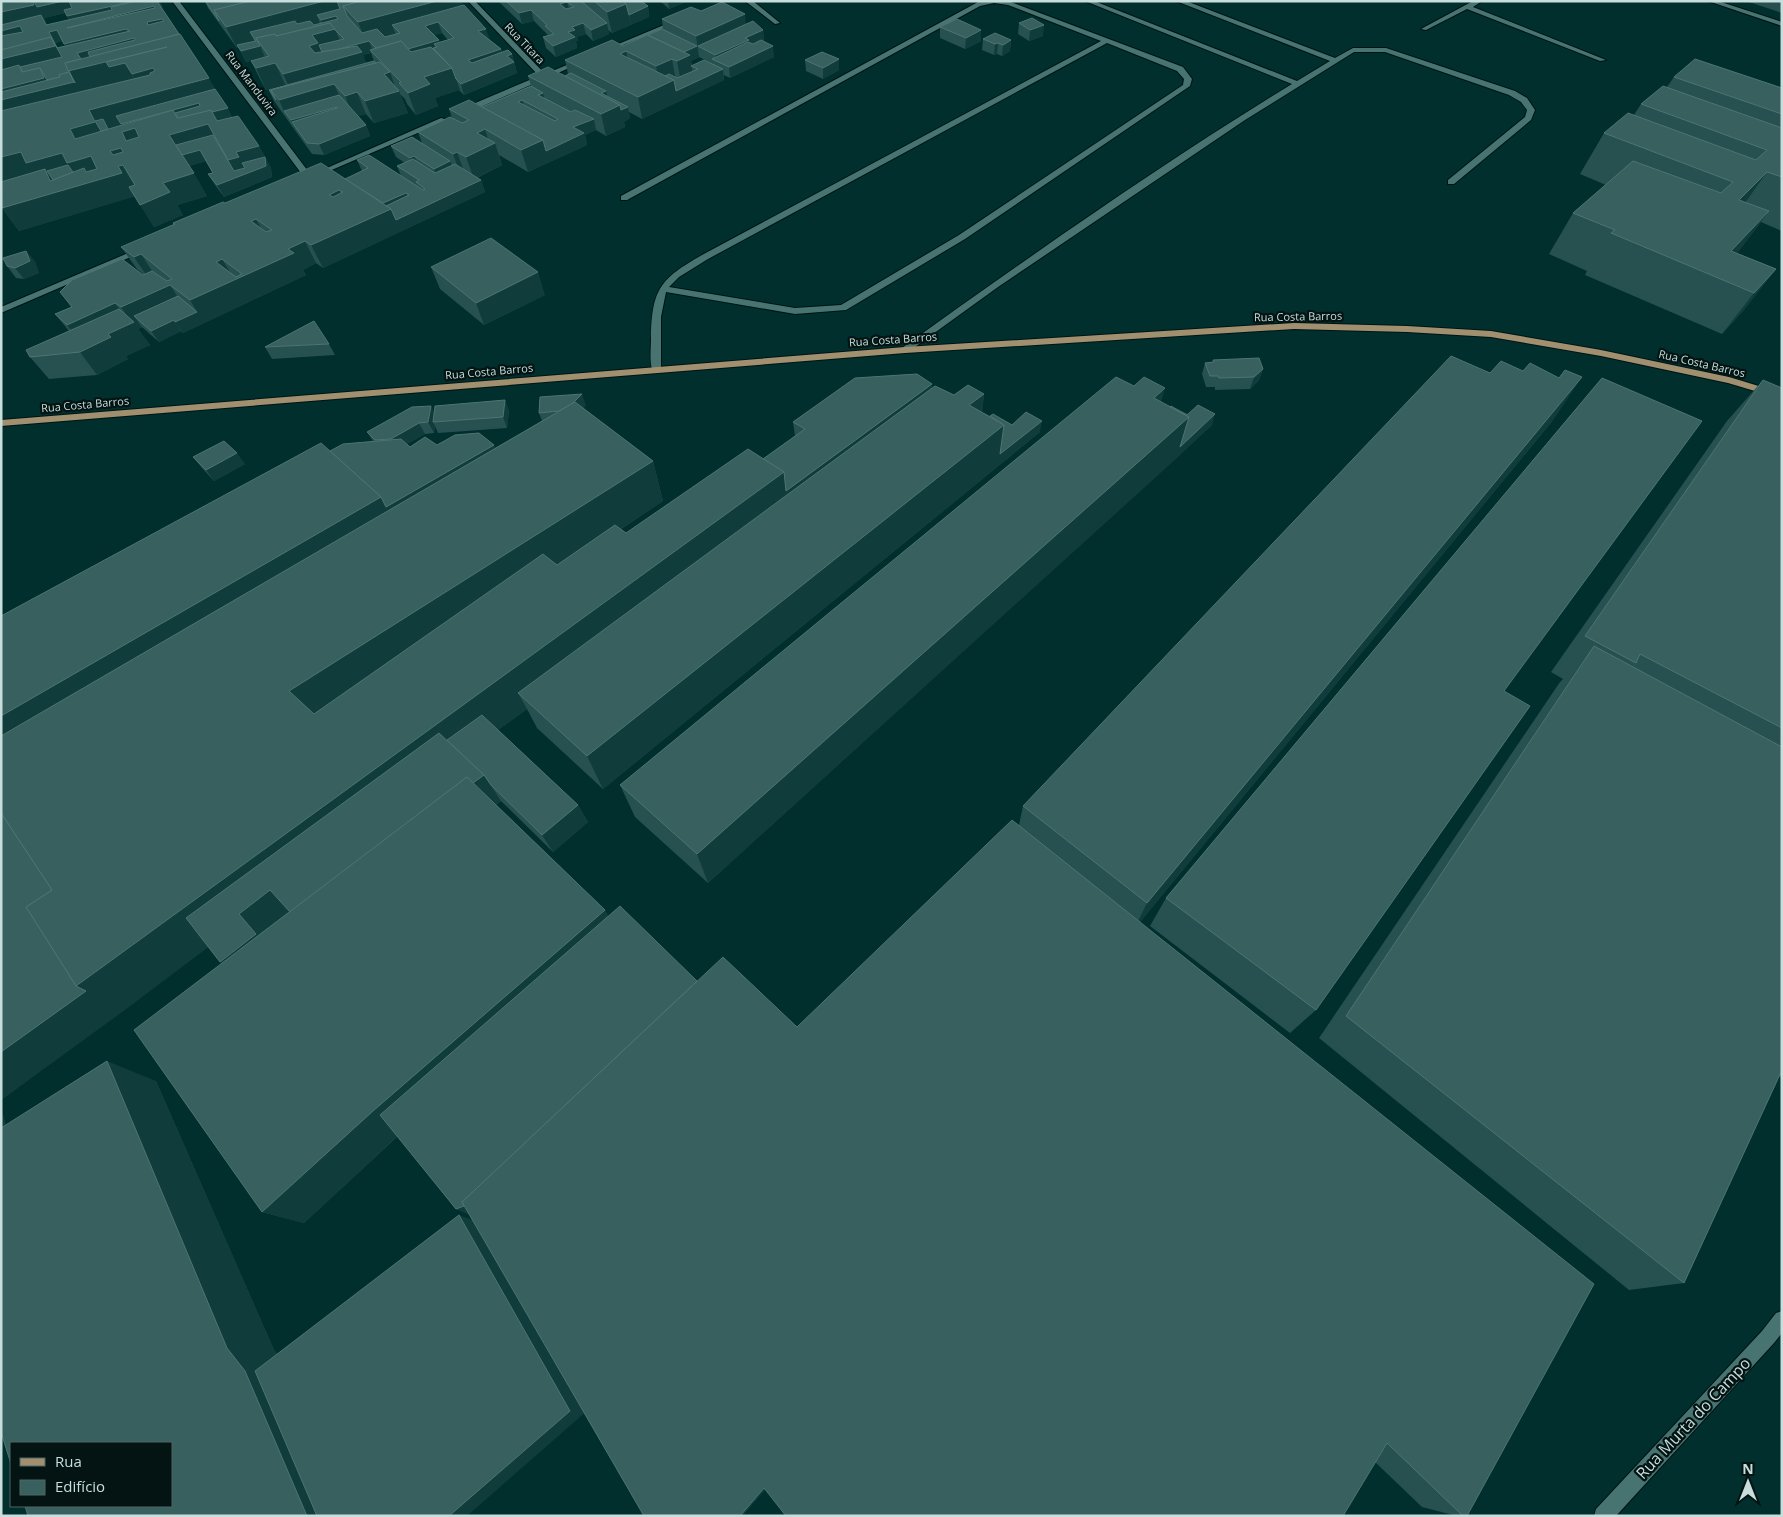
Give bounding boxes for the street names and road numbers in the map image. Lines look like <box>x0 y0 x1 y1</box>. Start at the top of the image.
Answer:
street label: Rua Titara <box>502 19 548 67</box>
street label: Rua Manduvira <box>223 47 281 119</box>
street label: Rua Costa Barros <box>1254 308 1342 324</box>
street label: Rua Costa Barros <box>848 328 938 350</box>
street label: Rua Costa Barros <box>1657 346 1747 380</box>
street label: Rua Costa Barros <box>444 360 534 382</box>
street label: Rua Costa Barros <box>40 393 130 415</box>
street label: Rua Murta do Campo <box>1631 1352 1755 1484</box>

